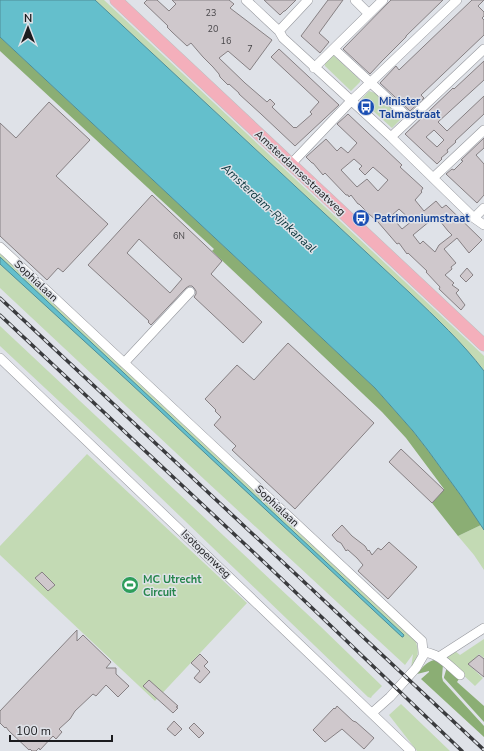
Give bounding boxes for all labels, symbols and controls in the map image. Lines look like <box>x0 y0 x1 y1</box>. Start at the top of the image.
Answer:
house number: 23 <box>206 7 216 19</box>
north arrow <box>8 8 48 48</box>
text: N <box>24 11 32 26</box>
house number: 20 <box>208 23 218 35</box>
house number: 16 <box>221 35 231 47</box>
house number: 7 <box>247 43 253 55</box>
place label: Minister Talmastraat <box>379 94 441 122</box>
bus stop icon: Minister Talmastraat <box>356 97 376 117</box>
street label: Amsterdamsestraatweg <box>251 127 349 219</box>
water label: Amsterdam-Rijnkanaal <box>217 159 320 256</box>
bus stop icon: Patrimoniumstraat <box>351 208 371 228</box>
place label: Patrimoniumstraat <box>374 211 470 226</box>
house number: 6N <box>173 230 185 242</box>
street label: Sophialaan <box>11 257 61 305</box>
street label: Sophialaan <box>252 482 302 530</box>
street label: Isotopenweg <box>178 526 234 582</box>
place label: MC Utrecht Circuit <box>143 572 202 600</box>
sports icon: MC Utrecht Circuit <box>120 575 140 595</box>
scale bar <box>10 717 112 743</box>
text: 100 m <box>16 723 51 739</box>

